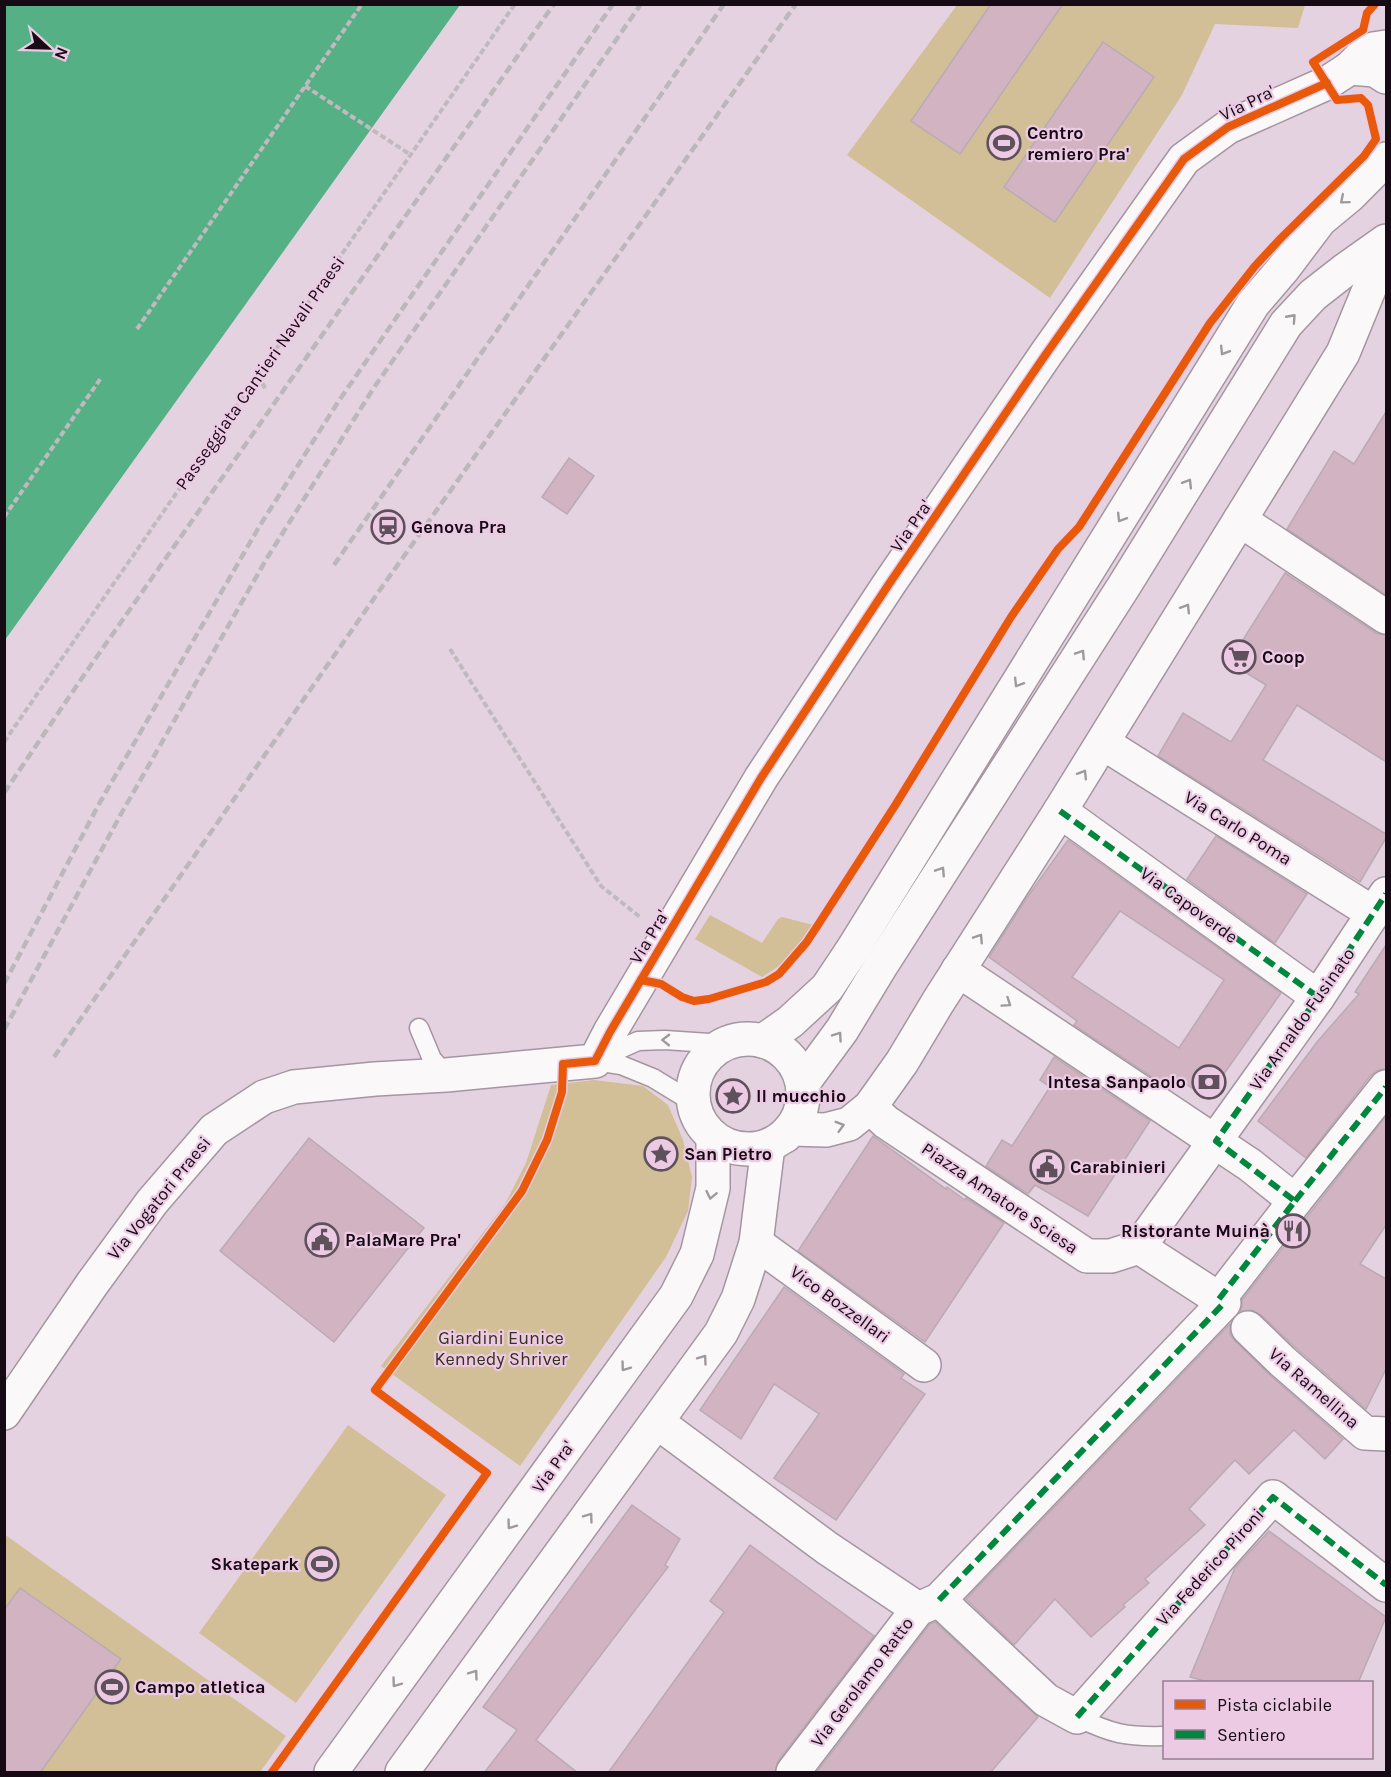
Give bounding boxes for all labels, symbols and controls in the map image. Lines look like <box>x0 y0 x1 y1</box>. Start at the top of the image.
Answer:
north arrow <box>18 18 78 78</box>
text: N <box>50 45 72 62</box>
street label: Via Pra' <box>1216 80 1278 126</box>
place label: Centro remiero Pra' <box>1027 122 1129 165</box>
sports icon: Centro remiero Pra' <box>986 125 1022 161</box>
one-way arrow <box>1340 193 1351 204</box>
street label: Passeggiata Cantieri Navali Praesi <box>171 252 349 494</box>
one-way arrow <box>1285 314 1296 325</box>
one-way arrow <box>1220 345 1231 356</box>
one-way arrow <box>1181 478 1192 489</box>
street label: Via Pra' <box>885 496 937 556</box>
station icon: Genova Pra <box>370 509 406 545</box>
one-way arrow <box>1118 511 1129 522</box>
place label: Genova Pra <box>411 516 507 538</box>
one-way arrow <box>1179 604 1191 614</box>
supermarket icon: Coop <box>1221 639 1257 675</box>
place label: Coop <box>1262 646 1305 668</box>
one-way arrow <box>1073 650 1085 660</box>
one-way arrow <box>1014 677 1026 687</box>
one-way arrow <box>1076 770 1088 780</box>
street label: Via Carlo Poma <box>1180 786 1296 870</box>
street label: Via Capoverde <box>1136 862 1242 948</box>
one-way arrow <box>934 867 946 877</box>
street label: Via Pra' <box>625 906 673 968</box>
one-way arrow <box>971 934 983 944</box>
street label: Via Arnaldo Fusinato <box>1244 943 1360 1095</box>
one-way arrow <box>1000 996 1011 1007</box>
one-way arrow <box>831 1032 842 1043</box>
one-way arrow <box>661 1034 670 1046</box>
bank icon: Intesa Sanpaolo <box>1191 1064 1227 1100</box>
place label: Intesa Sanpaolo <box>1047 1071 1186 1093</box>
place icon: Il mucchio <box>715 1078 751 1114</box>
place label: Il mucchio <box>756 1085 846 1107</box>
one-way arrow <box>834 1121 845 1133</box>
street label: Via Vogatori Praesi <box>103 1132 215 1264</box>
place icon: San Pietro <box>643 1136 679 1172</box>
street label: Piazza Amatore Sciesa <box>917 1137 1083 1259</box>
place label: San Pietro <box>684 1143 772 1165</box>
public building icon: Carabinieri <box>1029 1149 1065 1185</box>
place label: Carabinieri <box>1070 1156 1166 1178</box>
one-way arrow <box>705 1190 718 1200</box>
restaurant icon: Ristorante Muinà <box>1275 1213 1311 1249</box>
place label: Ristorante Muinà <box>1121 1220 1270 1242</box>
public building icon: PalaMare Pra' <box>304 1222 340 1258</box>
place label: PalaMare Pra' <box>345 1229 461 1251</box>
street label: Vico Bozzellari <box>786 1260 894 1348</box>
park label: Giardini Eunice Kennedy Shriver <box>435 1327 568 1370</box>
street label: Via Ramellina <box>1264 1343 1364 1433</box>
one-way arrow <box>696 1354 707 1365</box>
one-way arrow <box>621 1361 632 1372</box>
street label: Via Pra' <box>527 1437 579 1497</box>
street label: Via Federico Pironi <box>1151 1504 1269 1630</box>
one-way arrow <box>581 1512 592 1523</box>
one-way arrow <box>507 1519 518 1530</box>
sports icon: Skatepark <box>304 1546 340 1582</box>
place label: Skatepark <box>210 1553 299 1575</box>
street label: Via Gerolamo Ratto <box>806 1613 918 1751</box>
sports icon: Campo atletica <box>94 1669 130 1705</box>
one-way arrow <box>467 1670 478 1681</box>
place label: Campo atletica <box>135 1676 265 1698</box>
one-way arrow <box>393 1676 404 1687</box>
legend <box>1163 1681 1373 1759</box>
text: Pista ciclabile <box>1217 1694 1332 1716</box>
text: Sentiero <box>1217 1724 1286 1746</box>

